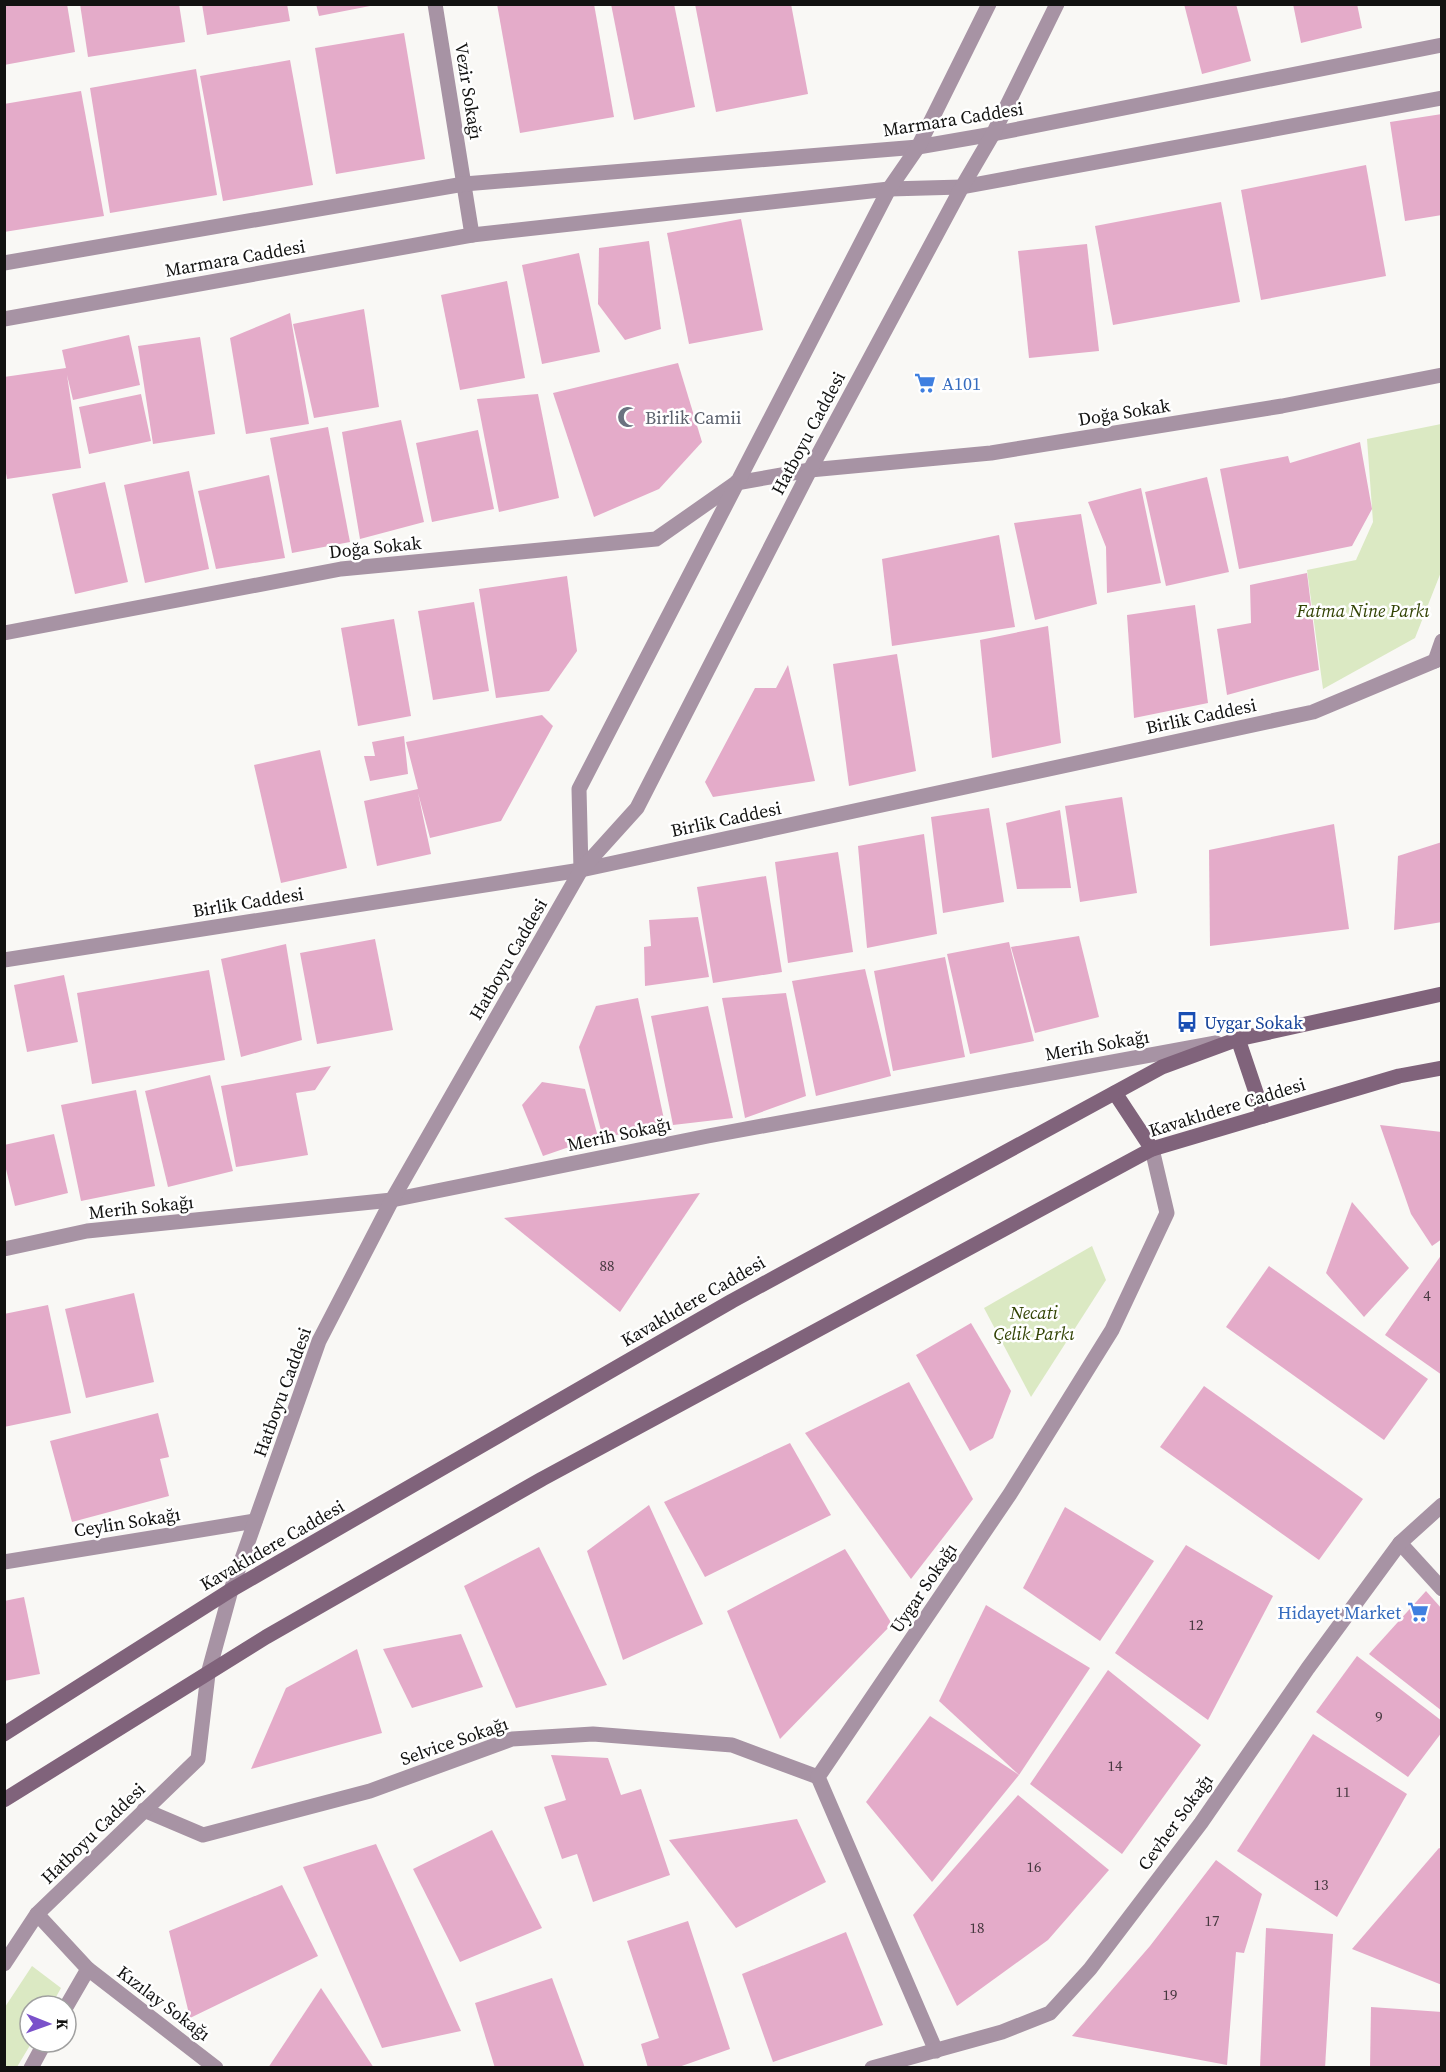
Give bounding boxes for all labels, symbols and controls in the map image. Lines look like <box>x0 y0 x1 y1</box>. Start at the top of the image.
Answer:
street label: Vezir Sokağı <box>449 41 489 141</box>
street label: Marmara Caddesi <box>881 96 1025 142</box>
street label: Marmara Caddesi <box>163 233 307 283</box>
street label: Hatboyu Caddesi <box>765 367 851 499</box>
supermarket icon: A101 <box>913 371 937 395</box>
place label: A101 <box>942 371 981 396</box>
street label: Doğa Sokak <box>1076 392 1172 432</box>
mosque icon: Birlik Camii <box>616 405 640 429</box>
place label: Birlik Camii <box>645 405 741 430</box>
street label: Doğa Sokak <box>328 530 423 564</box>
park label: Fatma Nine Parkı <box>1295 598 1430 623</box>
street label: Birlik Caddesi <box>1144 692 1258 740</box>
street label: Birlik Caddesi <box>669 795 783 843</box>
street label: Birlik Caddesi <box>191 881 305 923</box>
street label: Hatboyu Caddesi <box>463 894 553 1024</box>
bus stop icon: Uygar Sokak <box>1175 1010 1199 1034</box>
place label: Uygar Sokak <box>1204 1010 1303 1035</box>
street label: Merih Sokağı <box>1043 1024 1151 1066</box>
street label: Kavaklıdere Caddesi <box>1146 1071 1308 1143</box>
street label: Merih Sokağı <box>565 1111 673 1157</box>
street label: Merih Sokağı <box>87 1189 195 1225</box>
street label: Kavaklıdere Caddesi <box>616 1250 770 1352</box>
house number: 88 <box>599 1255 615 1276</box>
house number: 4 <box>1423 1285 1431 1306</box>
park label: Necati Çelik Parkı <box>993 1300 1075 1346</box>
street label: Hatboyu Caddesi <box>247 1324 317 1460</box>
street label: Kavaklıdere Caddesi <box>195 1494 349 1596</box>
street label: Ceylin Sokağı <box>72 1501 182 1543</box>
street label: Uygar Sokağı <box>884 1538 962 1638</box>
place label: Hidayet Market <box>1277 1600 1401 1625</box>
supermarket icon: Hidayet Market <box>1406 1600 1430 1624</box>
house number: 12 <box>1188 1614 1204 1635</box>
house number: 9 <box>1375 1706 1383 1727</box>
street label: Selvice Sokağı <box>397 1711 511 1771</box>
house number: 14 <box>1107 1755 1123 1776</box>
street label: Cevher Sokağı <box>1132 1769 1218 1875</box>
street label: Hatboyu Caddesi <box>35 1777 151 1889</box>
house number: 11 <box>1335 1781 1351 1802</box>
house number: 16 <box>1026 1856 1042 1877</box>
house number: 13 <box>1313 1874 1329 1895</box>
house number: 17 <box>1204 1910 1220 1931</box>
house number: 18 <box>969 1917 985 1938</box>
street label: Kızılay Sokağı <box>112 1960 216 2046</box>
house number: 19 <box>1162 1984 1178 2005</box>
north arrow <box>18 1994 78 2054</box>
text: K <box>52 2019 74 2031</box>

